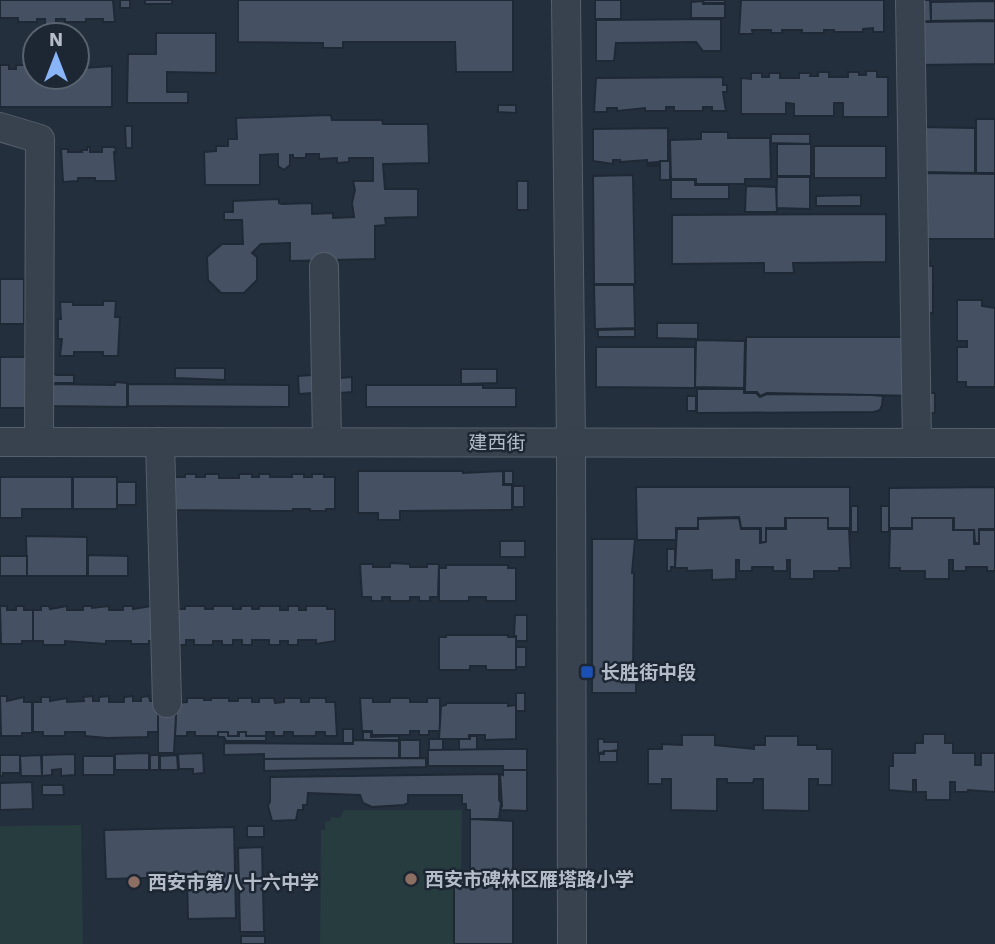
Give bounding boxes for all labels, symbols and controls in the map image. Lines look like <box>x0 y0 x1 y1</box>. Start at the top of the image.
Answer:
north arrow <box>21 21 91 91</box>
text: N <box>49 28 63 51</box>
street label: 建西街 <box>468 431 526 454</box>
place label: 长胜街中段 <box>601 661 696 684</box>
marker: 长胜街中段 <box>579 664 595 680</box>
place label: 西安市碑林区雁塔路小学 <box>425 868 634 891</box>
place label: 西安市第八十六中学 <box>148 871 319 894</box>
marker: 西安市碑林区雁塔路小学 <box>403 871 419 887</box>
marker: 西安市第八十六中学 <box>126 874 142 890</box>

